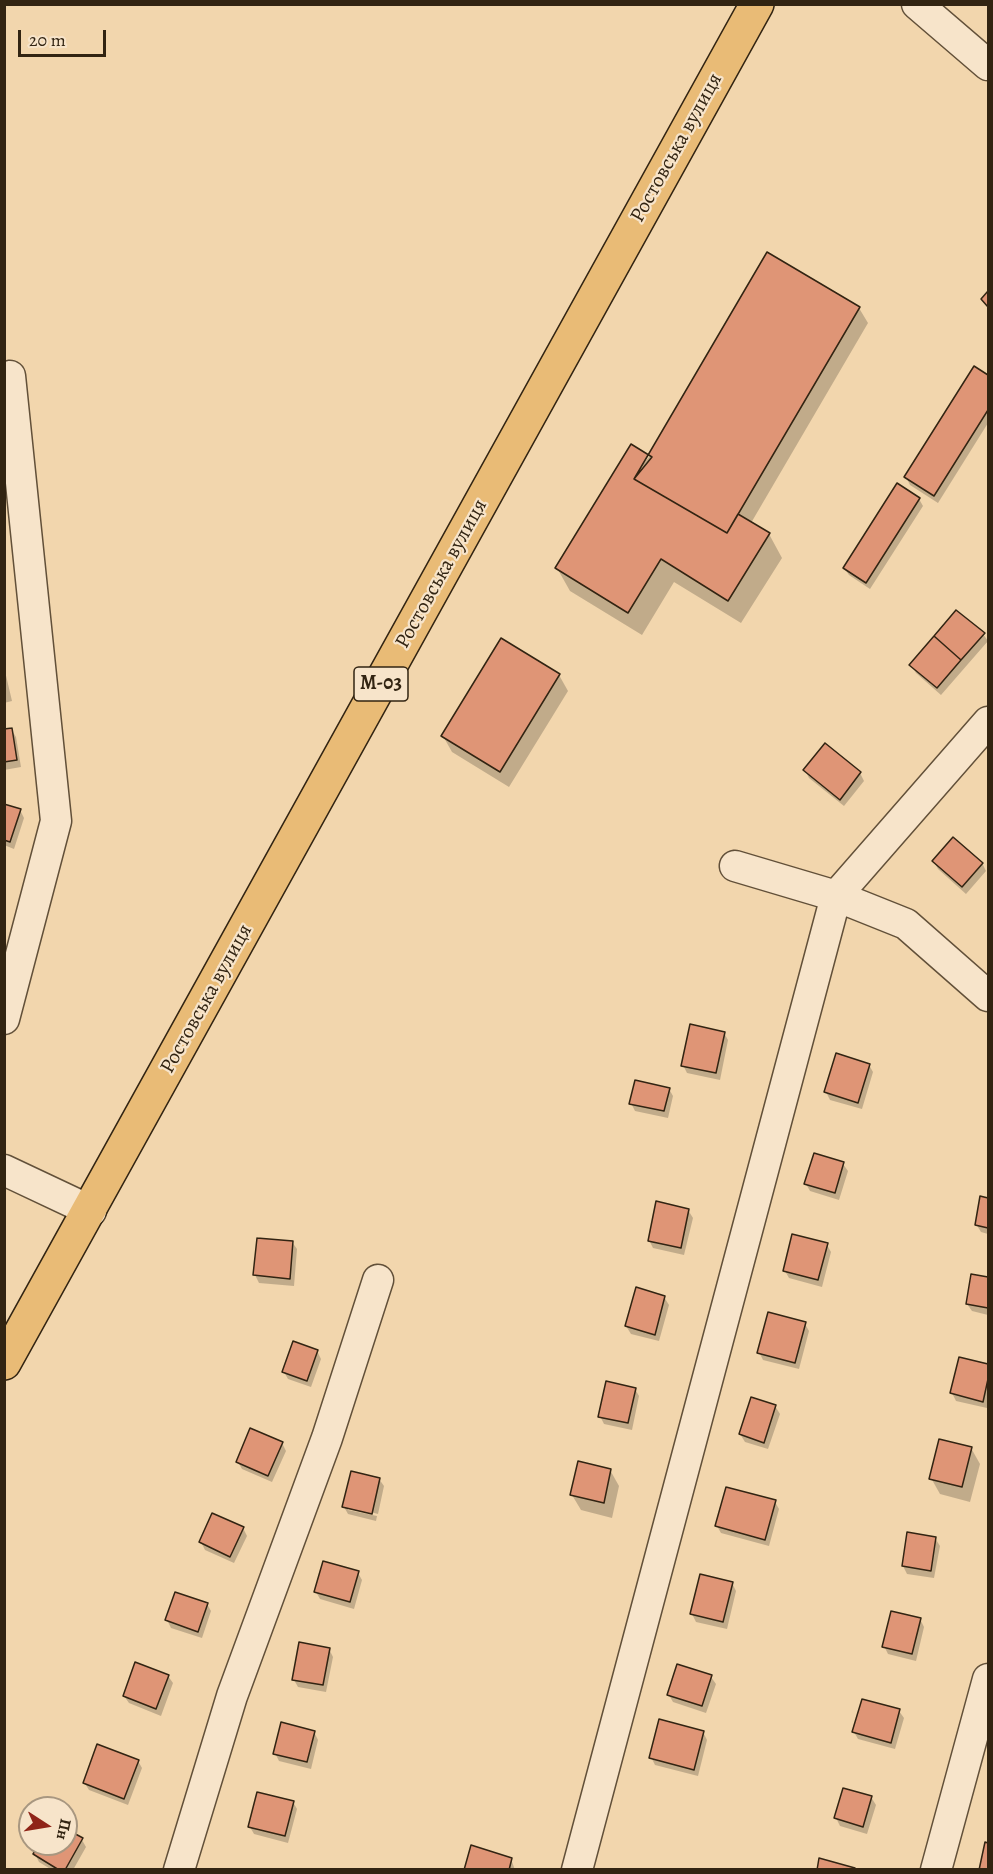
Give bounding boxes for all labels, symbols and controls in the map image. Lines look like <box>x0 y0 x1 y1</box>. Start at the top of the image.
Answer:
scale bar <box>21 18 110 56</box>
text: 20 m <box>29 28 66 52</box>
street label: Ростовська вулиця <box>626 69 728 227</box>
street label: Ростовська вулиця <box>391 495 493 653</box>
road number: М-03 <box>354 667 408 701</box>
street label: Ростовська вулиця <box>156 920 258 1078</box>
north arrow <box>18 1796 78 1856</box>
text: Пн <box>51 1817 77 1842</box>

